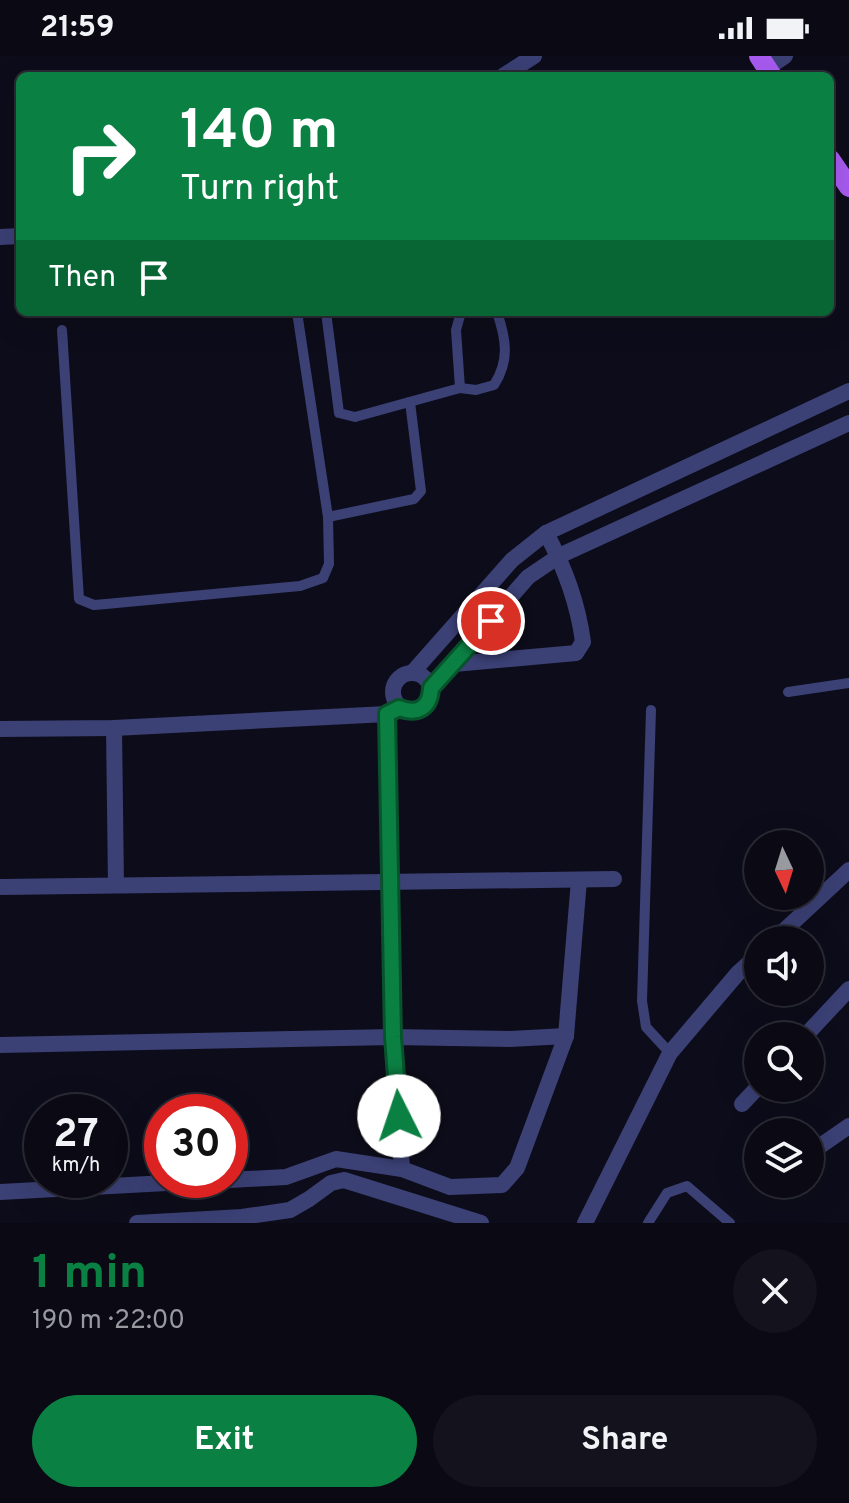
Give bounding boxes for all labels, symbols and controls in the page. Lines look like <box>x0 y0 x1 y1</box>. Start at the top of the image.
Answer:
text: 21:59 <box>40 10 114 47</box>
text: 140 m <box>180 98 338 168</box>
icon: right <box>48 104 152 208</box>
text: Turn right <box>180 167 339 213</box>
icon: arrive <box>132 256 176 300</box>
text: Then <box>48 260 116 297</box>
pin <box>457 587 525 655</box>
icon: arrive <box>469 599 513 643</box>
north arrow <box>744 830 824 910</box>
map controls <box>744 830 824 1198</box>
button: sound <box>744 926 824 1006</box>
button: search <box>744 1022 824 1102</box>
position arrow <box>357 1074 441 1158</box>
speed limit sign: 30 <box>144 1094 248 1198</box>
text: 27 <box>53 1111 99 1161</box>
button: layers <box>744 1118 824 1198</box>
text: km/h <box>52 1153 100 1179</box>
text: 1 min <box>32 1245 147 1305</box>
button: close <box>733 1249 817 1333</box>
text: 190 m · 22:00 <box>32 1305 185 1338</box>
button: Exit <box>32 1395 417 1487</box>
button: Share <box>433 1395 817 1487</box>

